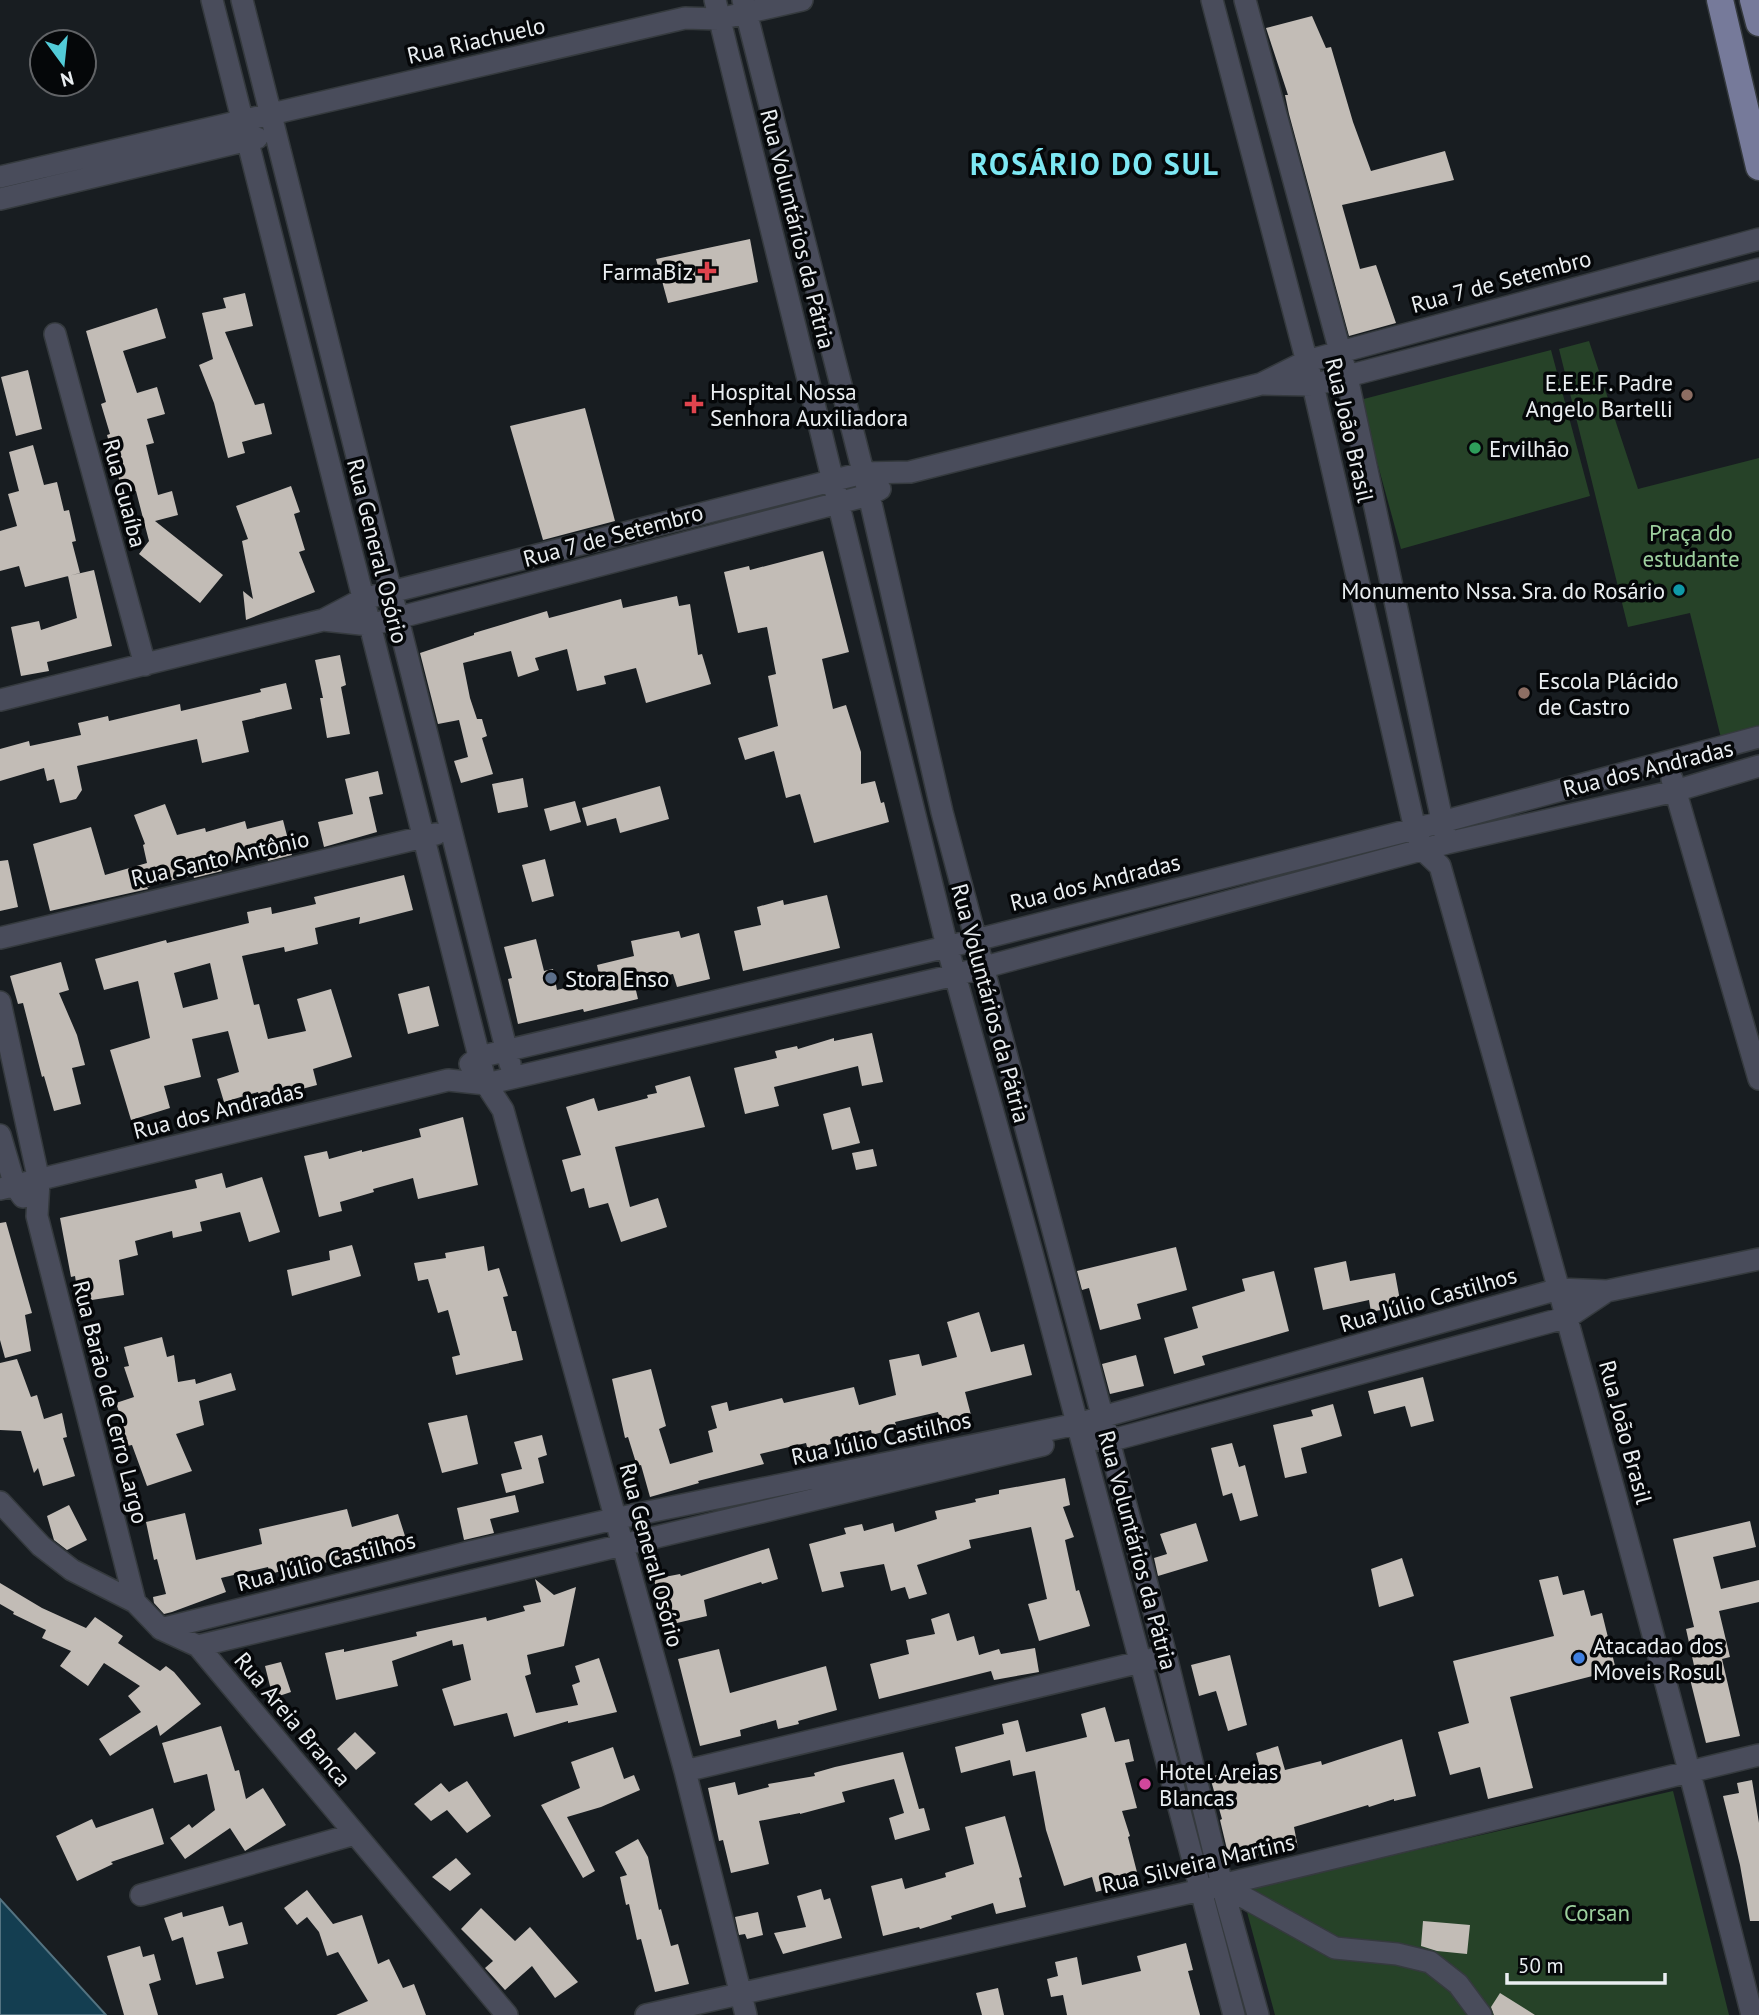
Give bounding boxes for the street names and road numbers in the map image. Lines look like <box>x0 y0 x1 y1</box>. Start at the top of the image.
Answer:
street label: Rua Riachuelo <box>404 10 548 70</box>
street label: Rua Voluntários da Pátria <box>754 106 842 352</box>
street label: Rua 7 de Setembro <box>1408 243 1594 319</box>
street label: Rua João Brasil <box>1319 355 1381 505</box>
street label: Rua Guaíba <box>97 436 153 550</box>
street label: Rua General Osório <box>341 456 415 646</box>
street label: Rua 7 de Setembro <box>520 497 706 573</box>
street label: Rua dos Andradas <box>1560 733 1736 803</box>
street label: Rua Santo Antônio <box>128 823 312 893</box>
street label: Rua dos Andradas <box>1007 847 1183 917</box>
street label: Rua Voluntários da Pátria <box>945 880 1037 1126</box>
street label: Rua dos Andradas <box>130 1075 306 1145</box>
street label: Rua Júlio Castilhos <box>1336 1260 1520 1338</box>
street label: Rua Barão de Cerro Largo <box>67 1277 155 1527</box>
street label: Rua João Brasil <box>1593 1357 1659 1507</box>
street label: Rua Júlio Castilhos <box>789 1405 973 1471</box>
street label: Rua Voluntários da Pátria <box>1092 1427 1184 1673</box>
street label: Rua General Osório <box>613 1460 691 1650</box>
street label: Rua Júlio Castilhos <box>234 1525 418 1597</box>
street label: Rua Areia Branca <box>228 1646 358 1792</box>
street label: Rua Silveira Martins <box>1099 1827 1297 1899</box>

